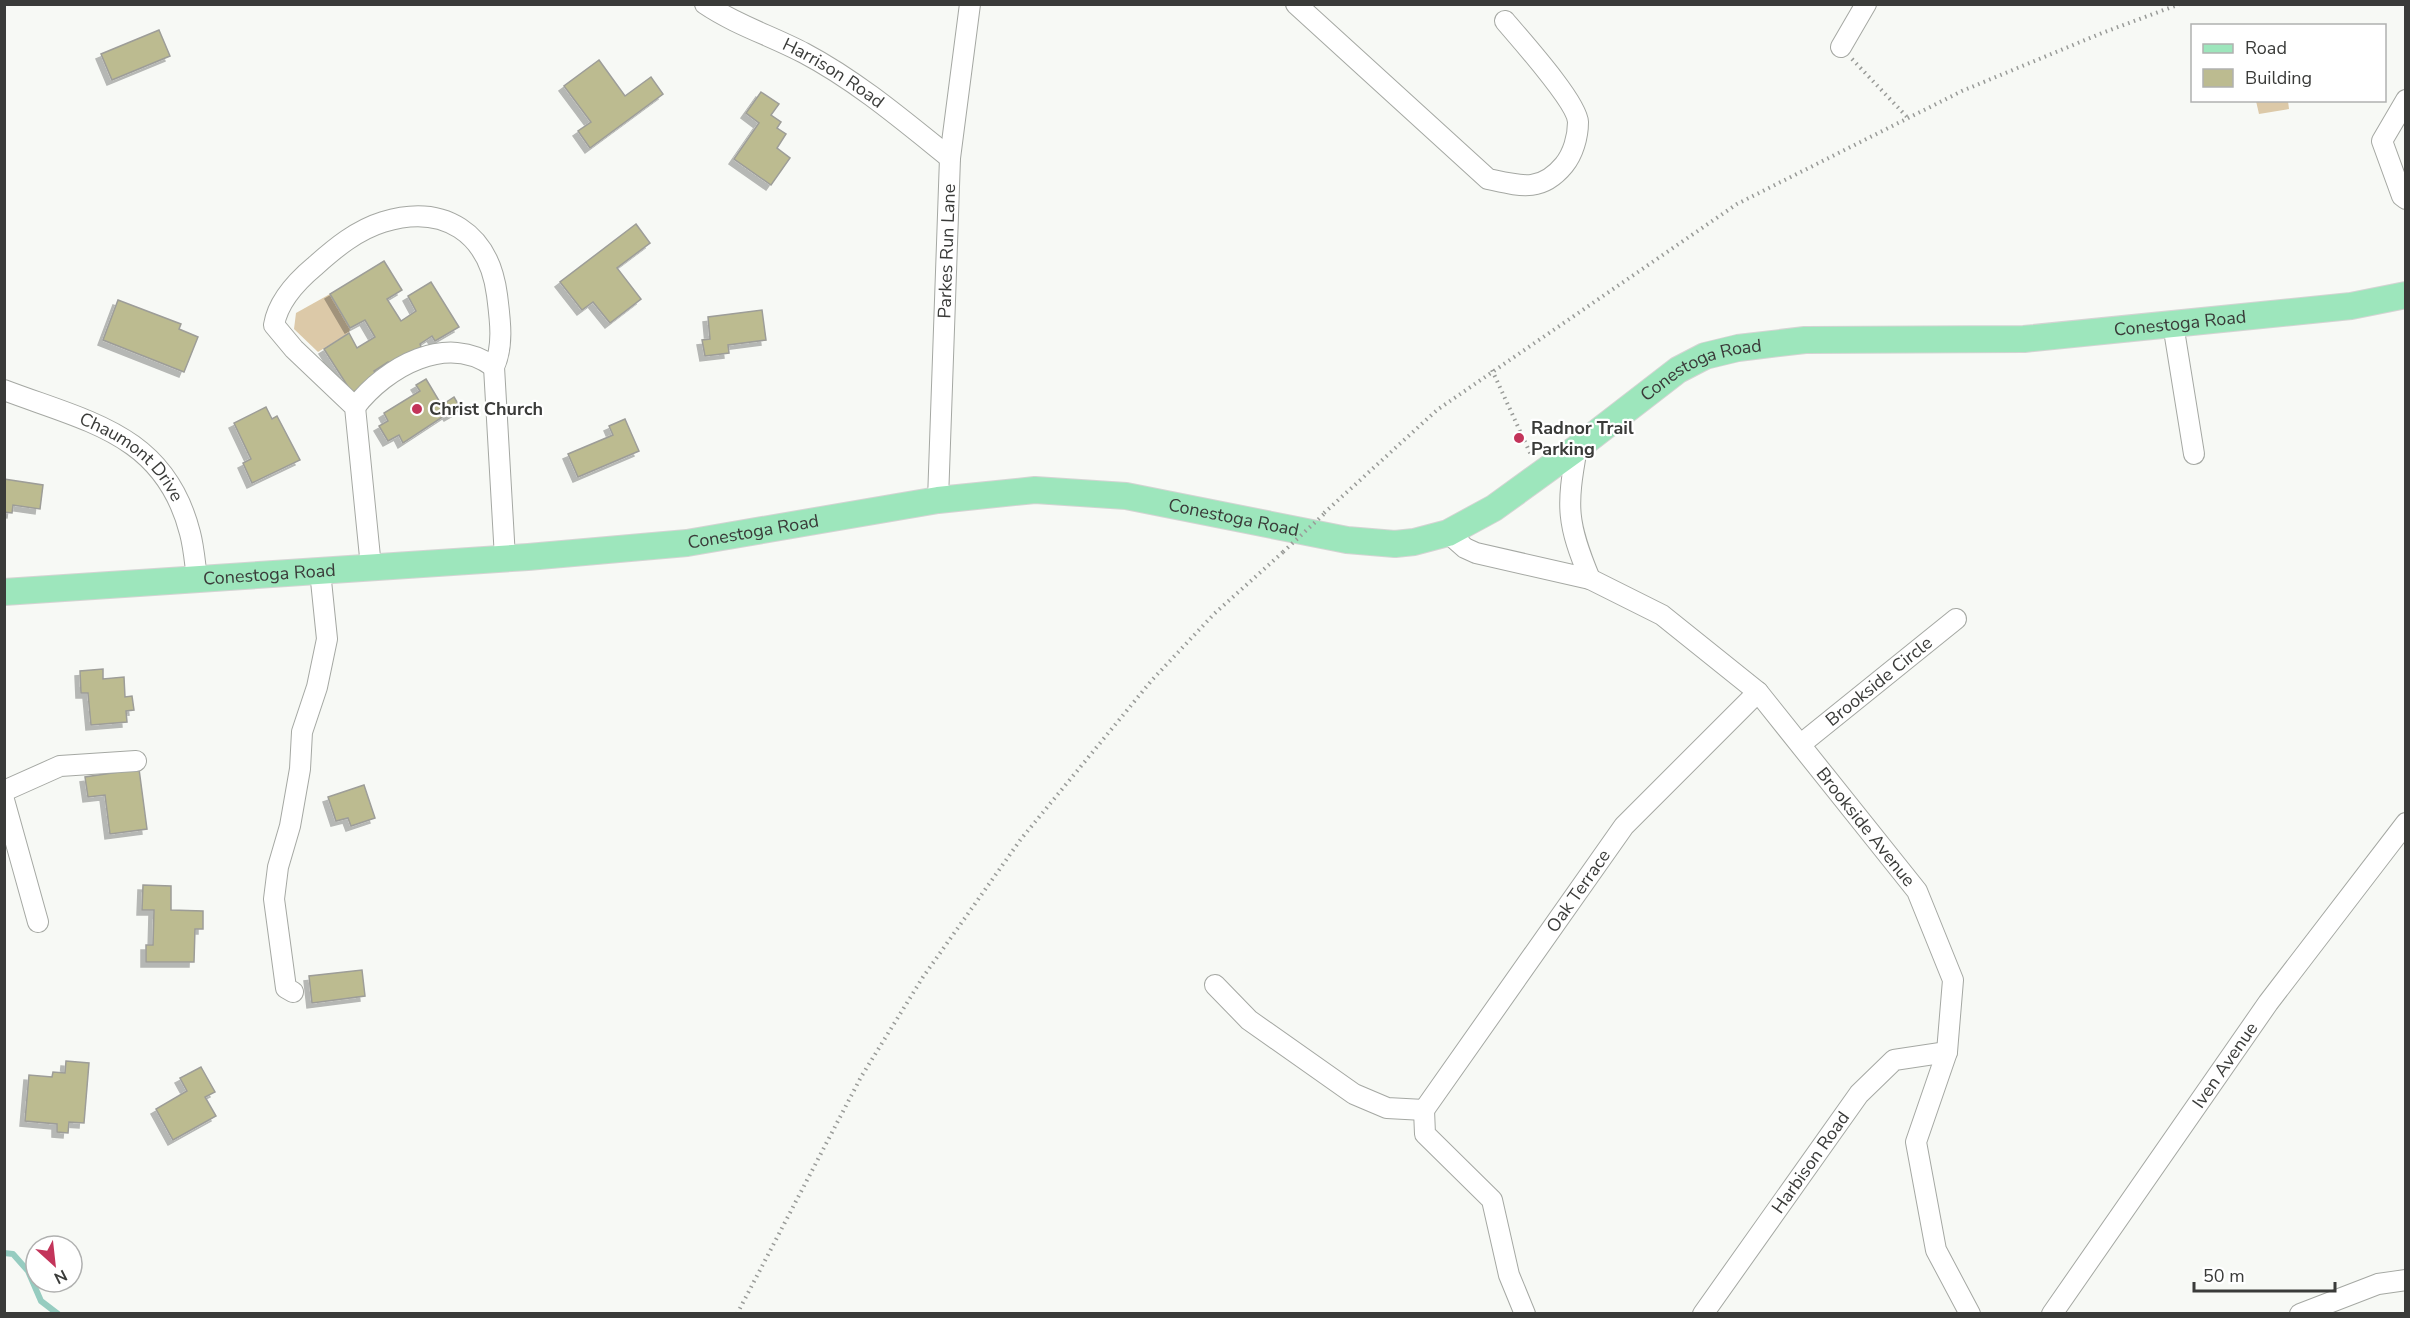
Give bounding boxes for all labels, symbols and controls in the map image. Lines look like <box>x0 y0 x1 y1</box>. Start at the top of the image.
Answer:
legend <box>2191 24 2386 102</box>
street label: Harrison Road <box>779 32 889 114</box>
text: Road <box>2245 36 2287 60</box>
text: Building <box>2245 66 2312 90</box>
street label: Parkes Run Lane <box>932 183 961 319</box>
street label: Conestoga Road <box>2113 305 2247 342</box>
street label: Conestoga Road <box>1635 333 1763 407</box>
place label: Christ Church <box>429 397 543 421</box>
marker: Christ Church <box>410 402 424 416</box>
street label: Chaumont Drive <box>76 407 189 505</box>
place label: Radnor Trail Parking <box>1531 416 1634 461</box>
marker: Radnor Trail Parking <box>1512 431 1526 445</box>
street label: Conestoga Road <box>1166 493 1301 542</box>
street label: Conestoga Road <box>686 509 821 555</box>
street label: Conestoga Road <box>202 558 336 591</box>
street label: Brookside Circle <box>1820 631 1937 732</box>
street label: Brookside Avenue <box>1811 762 1921 892</box>
street label: Oak Terrace <box>1541 845 1616 937</box>
street label: Iven Avenue <box>2187 1017 2263 1113</box>
street label: Harbison Road <box>1766 1106 1855 1218</box>
north arrow <box>24 1234 84 1294</box>
scale bar <box>2194 1255 2335 1293</box>
text: N <box>50 1264 71 1289</box>
text: 50 m <box>2203 1264 2245 1288</box>

